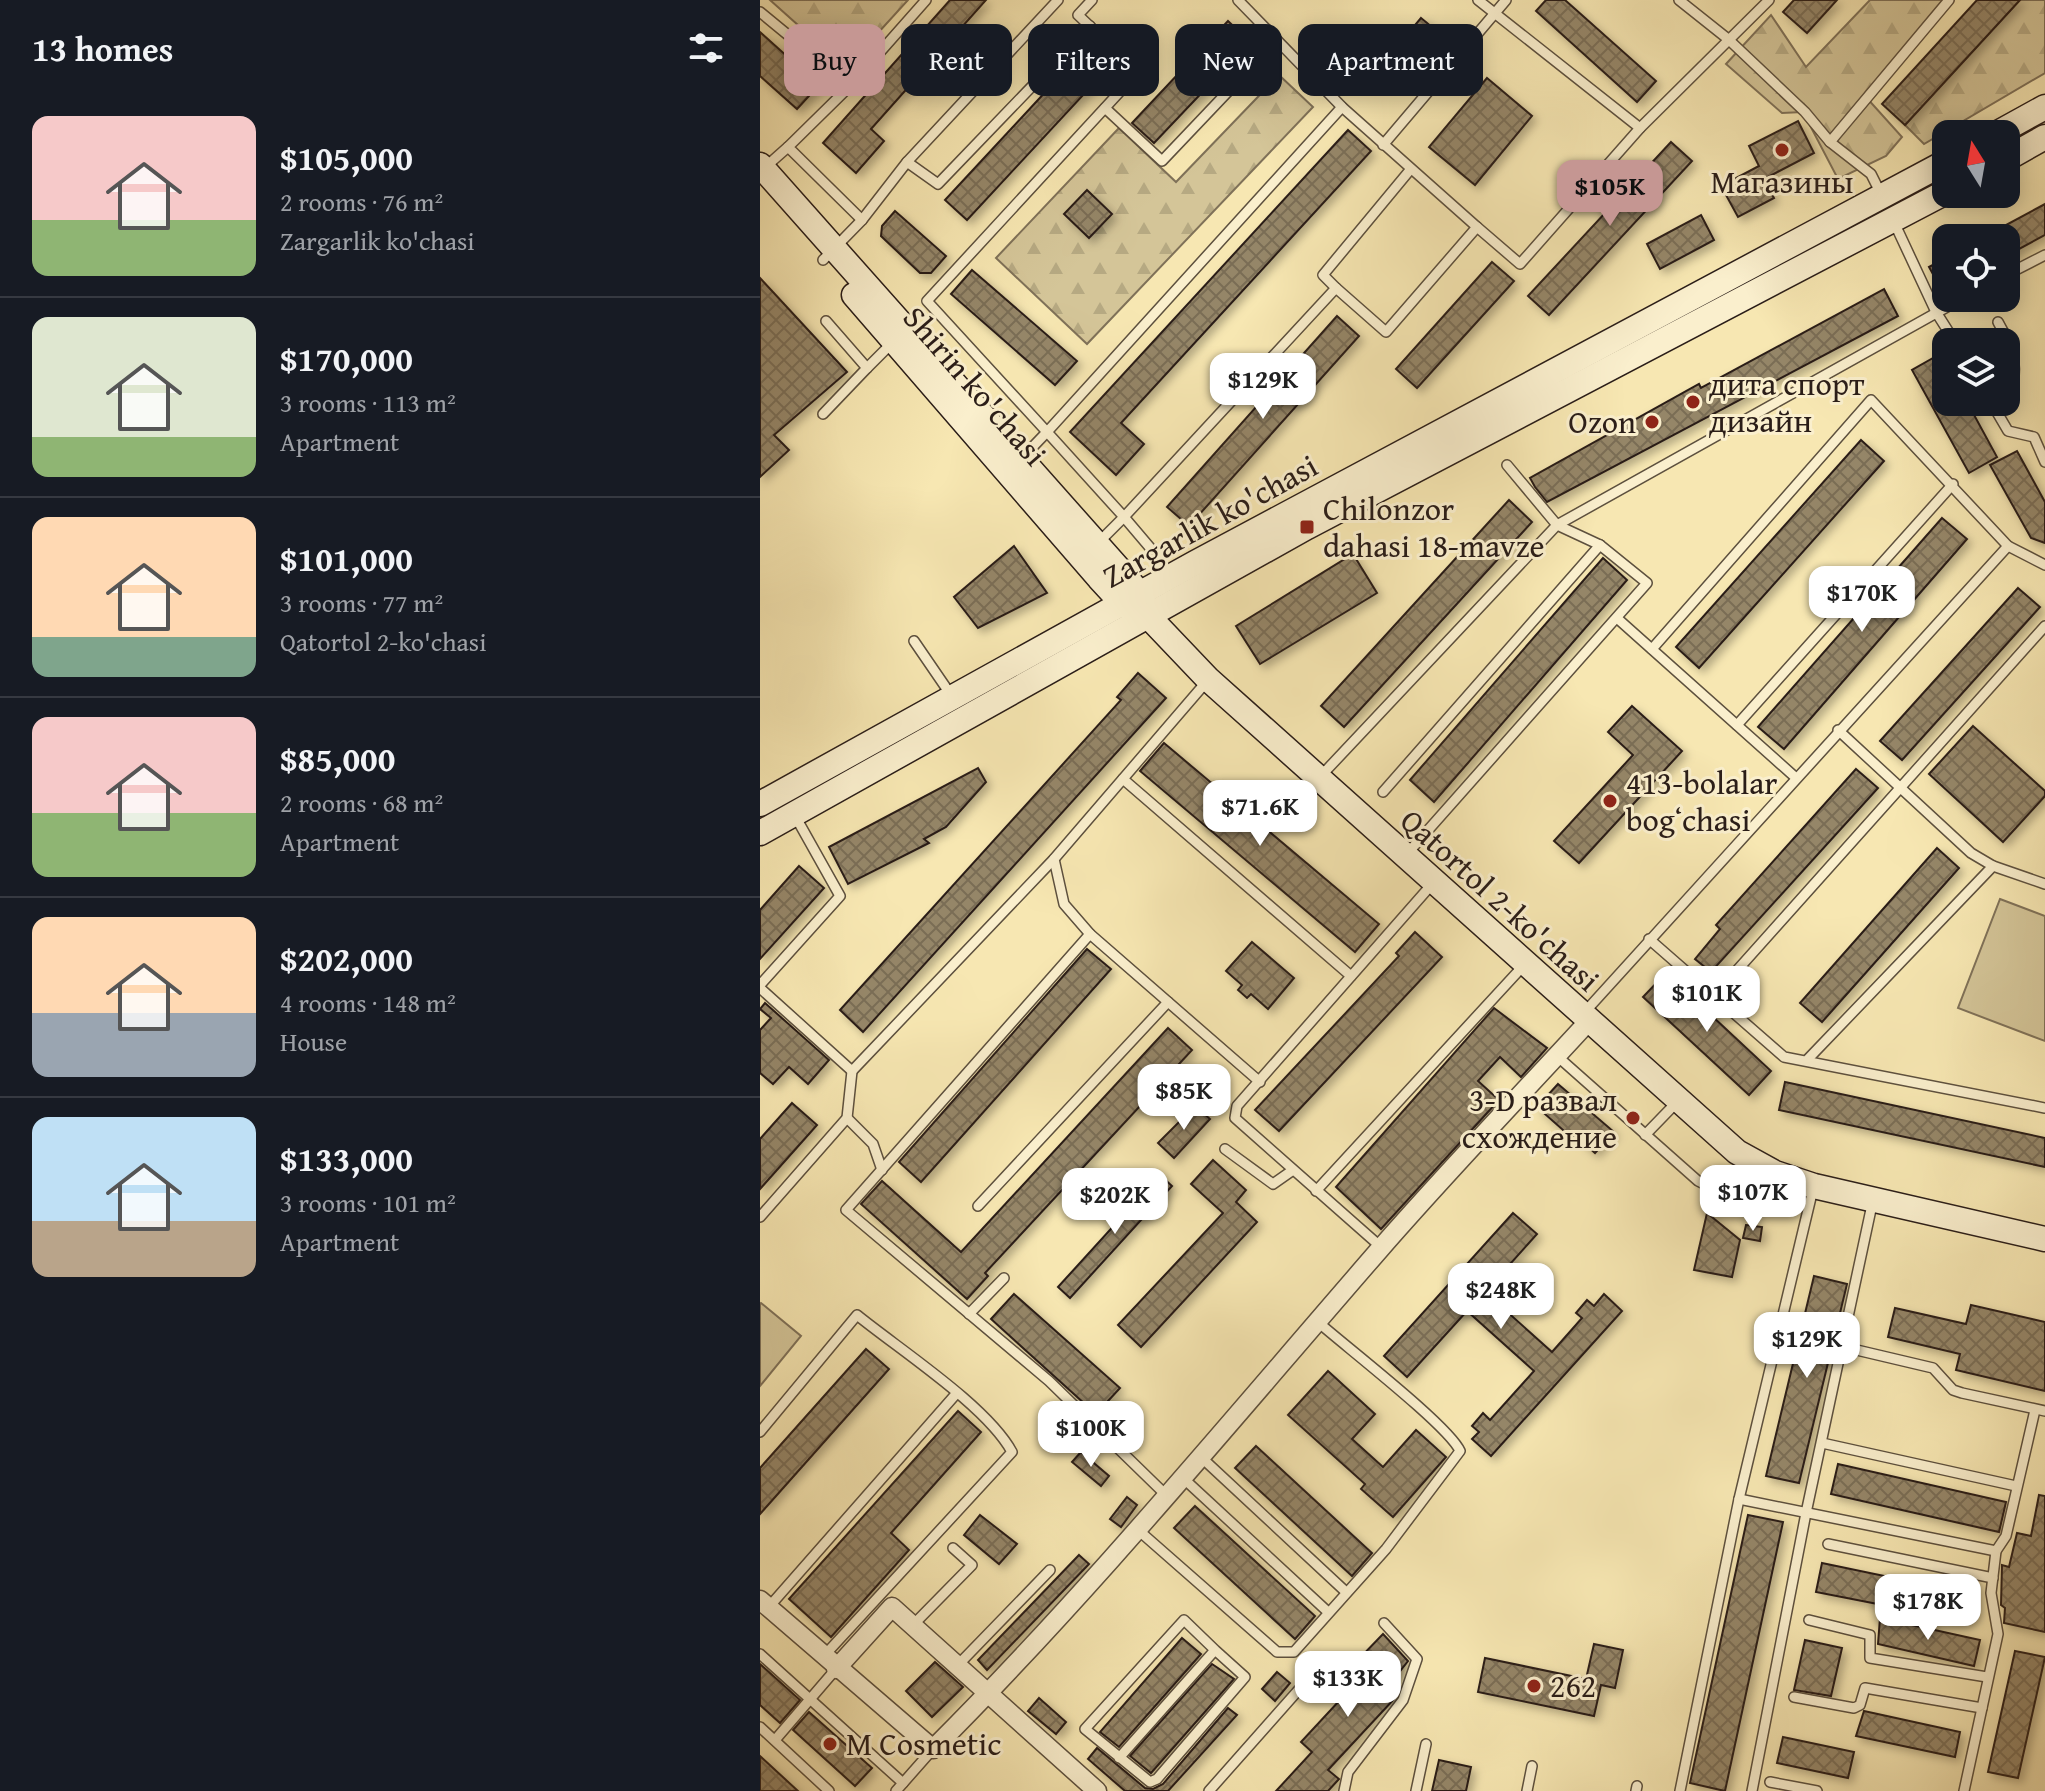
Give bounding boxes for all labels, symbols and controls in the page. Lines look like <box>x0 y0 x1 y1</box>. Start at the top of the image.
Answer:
text: 13 homes <box>32 24 173 73</box>
chip: Buy <box>784 24 885 96</box>
chip: Rent <box>901 24 1012 96</box>
chip: Filters <box>1028 24 1159 96</box>
chip: New <box>1175 24 1282 96</box>
chip: Apartment <box>1298 24 1483 96</box>
icon: filters <box>684 26 728 70</box>
north arrow <box>1932 120 2020 208</box>
map controls <box>1932 120 2020 416</box>
text: $105,000 <box>280 133 413 182</box>
marker: Магазины <box>1773 141 1791 159</box>
icon: home <box>96 148 192 244</box>
place label: Магазины <box>1710 158 1854 205</box>
pin: $105K <box>1554 160 1666 228</box>
text: $105K <box>1575 166 1645 205</box>
text: 2 rooms · 76 m² <box>280 182 443 221</box>
text: Zargarlik ko'chasi <box>280 221 475 260</box>
button: locate <box>1932 224 2020 312</box>
street label: Shirin ko'chasi <box>893 295 1058 476</box>
button: layers <box>1932 328 2020 416</box>
text: $170,000 <box>280 334 413 383</box>
icon: home <box>96 349 192 445</box>
pin: $129K <box>1207 353 1319 421</box>
text: $129K <box>1228 359 1298 398</box>
place label: дита спорт дизайн <box>1709 360 1865 444</box>
text: 3 rooms · 113 m² <box>280 383 456 422</box>
marker: дита спорт дизайн <box>1684 393 1702 411</box>
place label: Ozon <box>1568 398 1636 445</box>
marker: Ozon <box>1643 413 1661 431</box>
text: Apartment <box>280 422 399 461</box>
street label: Zargarlik ko'chasi <box>1094 442 1326 599</box>
place label: Chilonzor dahasi 18-mavze <box>1323 485 1545 569</box>
marker: Chilonzor dahasi 18-mavze <box>1298 518 1316 536</box>
text: $101,000 <box>280 534 413 583</box>
icon: home <box>96 549 192 645</box>
pin: $170K <box>1806 566 1918 634</box>
text: $170K <box>1827 572 1897 611</box>
text: 3 rooms · 77 m² <box>280 583 443 622</box>
text: Qatortol 2-ko'chasi <box>280 622 486 661</box>
text: $85,000 <box>280 734 395 783</box>
icon: home <box>96 749 192 845</box>
place label: 413-bolalar bogʻchasi <box>1626 759 1778 843</box>
pin: $71.6K <box>1195 780 1325 848</box>
text: 2 rooms · 68 m² <box>280 783 443 822</box>
text: $71.6K <box>1221 786 1299 825</box>
marker: 413-bolalar bogʻchasi <box>1601 792 1619 810</box>
street label: Qatortol 2-ko'chasi <box>1390 797 1610 1002</box>
text: Apartment <box>280 822 399 861</box>
text: $202,000 <box>280 934 413 983</box>
icon: home <box>96 949 192 1045</box>
pin: $101K <box>1651 966 1763 1034</box>
text: $101K <box>1672 972 1742 1011</box>
text: 4 rooms · 148 m² <box>280 983 456 1022</box>
text: House <box>280 1022 347 1061</box>
pin: $85K <box>1137 1064 1231 1132</box>
text: $85K <box>1156 1070 1212 1109</box>
place label: 3-D развал схождение <box>1462 1076 1617 1160</box>
marker: 3-D развал схождение <box>1624 1109 1642 1127</box>
text: $133,000 <box>280 1134 413 1183</box>
icon: home <box>96 1149 192 1245</box>
pin: $107K <box>1697 1165 1809 1233</box>
pin: $202K <box>1059 1168 1171 1236</box>
text: $107K <box>1718 1171 1788 1210</box>
text: $202K <box>1080 1174 1150 1213</box>
text: 3 rooms · 101 m² <box>280 1183 456 1222</box>
text: Apartment <box>280 1222 399 1261</box>
pin: $248K <box>1445 1263 1557 1331</box>
text: $248K <box>1466 1269 1536 1308</box>
pin: $129K <box>1751 1312 1863 1380</box>
text: $129K <box>1772 1318 1842 1357</box>
pin: $100K <box>1035 1401 1147 1469</box>
text: $100K <box>1056 1407 1126 1446</box>
pin: $178K <box>1872 1574 1984 1642</box>
text: $178K <box>1893 1580 1963 1619</box>
pin: $133K <box>1292 1651 1404 1719</box>
text: $133K <box>1313 1657 1383 1696</box>
place label: 262 <box>1550 1662 1596 1709</box>
marker: 262 <box>1525 1677 1543 1695</box>
place label: M Cosmetic <box>846 1720 1001 1767</box>
marker: M Cosmetic <box>821 1735 839 1753</box>

